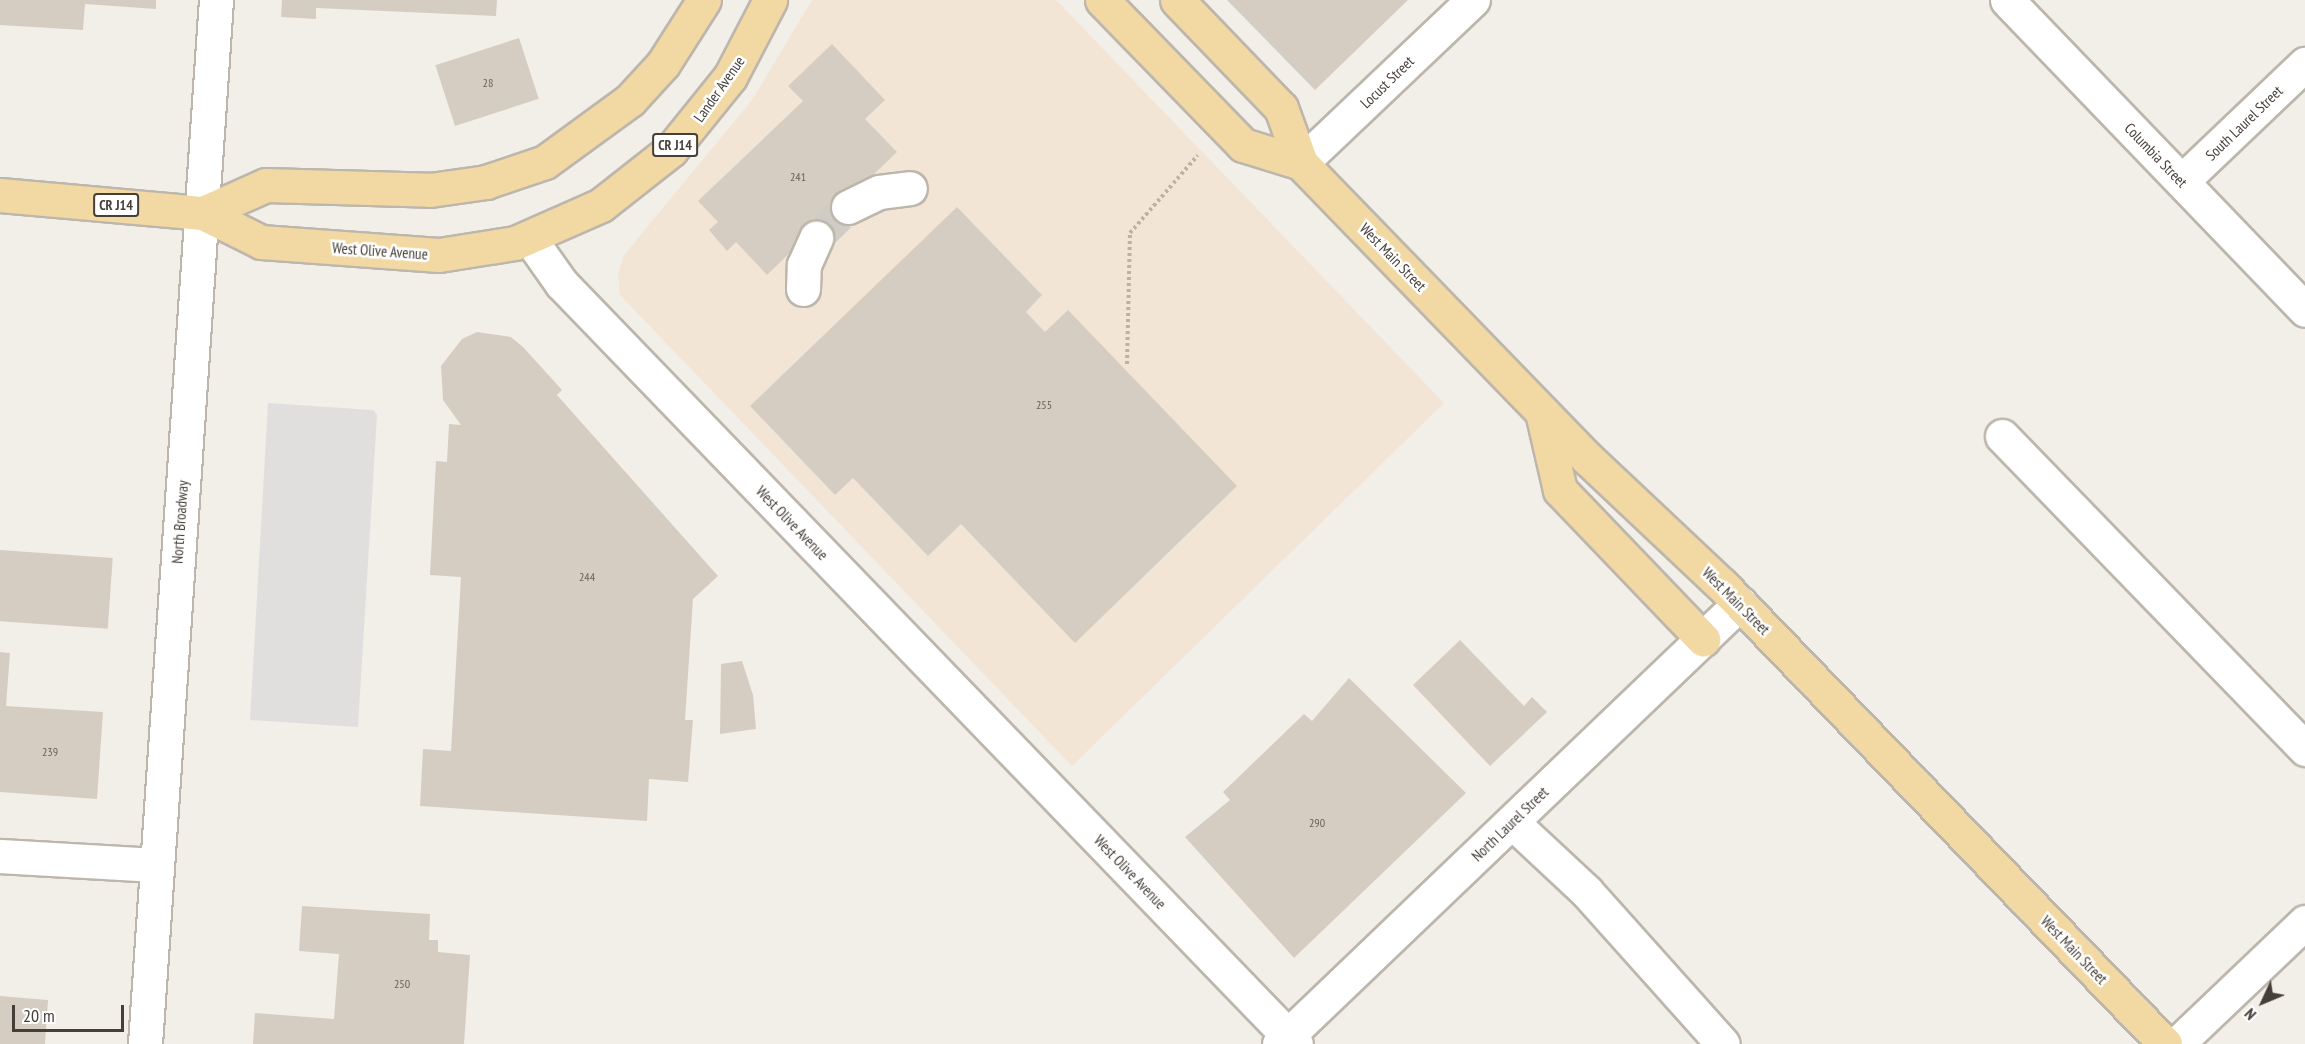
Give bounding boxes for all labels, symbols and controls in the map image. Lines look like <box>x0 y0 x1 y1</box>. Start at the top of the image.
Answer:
street label: Lander Avenue <box>690 52 748 126</box>
street label: Locust Street <box>1357 52 1417 112</box>
house number: 28 <box>483 76 493 90</box>
street label: South Laurel Street <box>2202 82 2286 164</box>
street label: Columbia Street <box>2121 119 2191 191</box>
road number: CR J14 <box>651 134 699 156</box>
house number: 241 <box>790 170 806 184</box>
road number: CR J14 <box>92 194 140 216</box>
street label: West Main Street <box>1356 219 1430 295</box>
street label: West Olive Avenue <box>331 239 429 263</box>
house number: 255 <box>1036 398 1052 412</box>
street label: North Broadway <box>168 480 192 564</box>
street label: West Olive Avenue <box>752 482 832 564</box>
street label: West Main Street <box>1699 564 1773 638</box>
house number: 244 <box>579 570 595 584</box>
house number: 239 <box>42 745 58 759</box>
street label: North Laurel Street <box>1468 783 1552 865</box>
house number: 290 <box>1309 816 1325 830</box>
street label: West Olive Avenue <box>1090 831 1170 913</box>
street label: West Main Street <box>2037 912 2111 988</box>
north arrow <box>2233 972 2293 1032</box>
house number: 250 <box>394 977 410 991</box>
scale bar <box>15 993 128 1031</box>
text: 20 m <box>23 1004 55 1027</box>
text: N <box>2240 1004 2260 1025</box>

